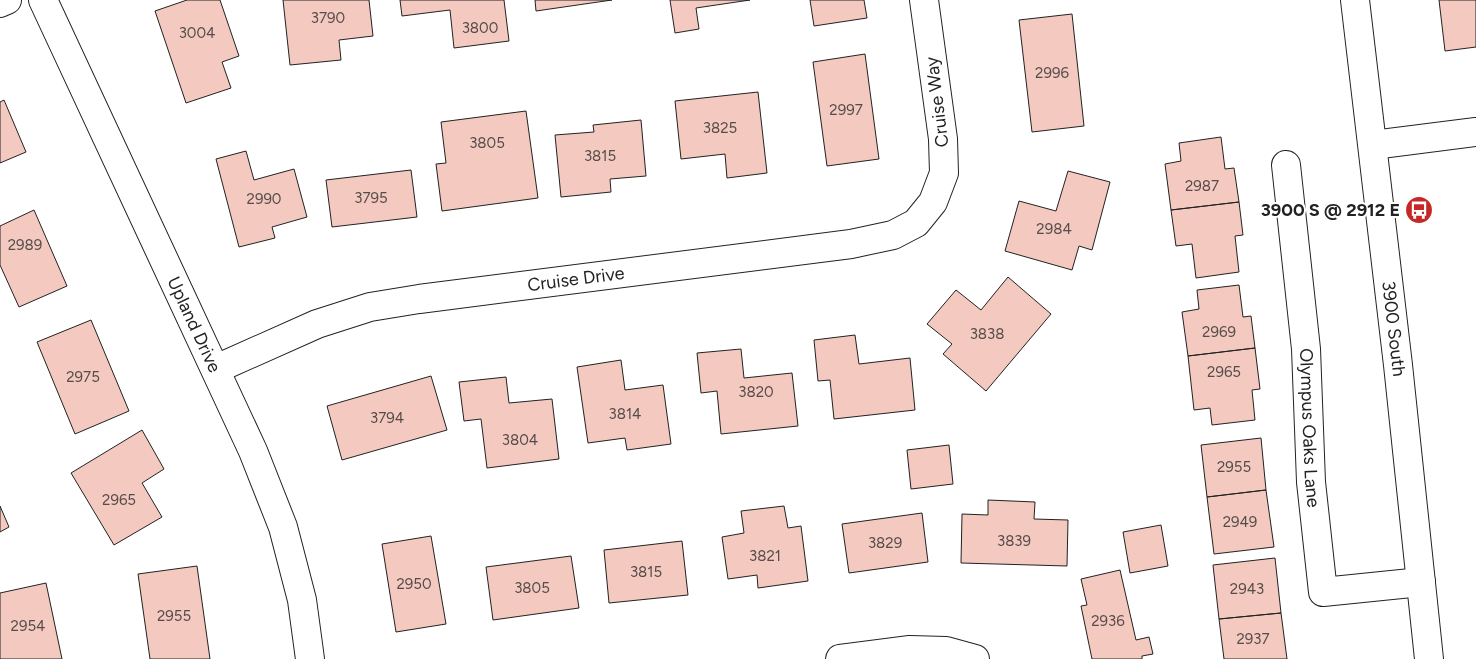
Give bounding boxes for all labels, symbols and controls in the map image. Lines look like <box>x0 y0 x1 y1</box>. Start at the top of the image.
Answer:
house number: 3790 <box>311 9 345 27</box>
house number: 3800 <box>462 19 498 37</box>
house number: 3004 <box>179 24 215 42</box>
street label: Cruise Way <box>920 55 953 149</box>
house number: 2996 <box>1035 64 1069 82</box>
house number: 2997 <box>829 101 863 119</box>
house number: 3825 <box>703 119 737 137</box>
house number: 3805 <box>469 134 505 152</box>
house number: 3815 <box>584 147 616 165</box>
house number: 2987 <box>1185 177 1219 195</box>
house number: 3795 <box>354 189 388 207</box>
house number: 2990 <box>247 190 281 208</box>
bus stop icon: 3900 S @ 2912 E <box>1404 195 1434 225</box>
place label: 3900 S @ 2912 E <box>1261 199 1400 221</box>
house number: 2984 <box>1036 220 1072 238</box>
house number: 2989 <box>8 236 42 254</box>
street label: Cruise Drive <box>526 262 626 296</box>
street label: Upland Drive <box>162 273 226 376</box>
street label: 3900 South <box>1377 280 1410 378</box>
house number: 2969 <box>1202 323 1236 341</box>
house number: 3838 <box>970 325 1004 343</box>
street label: Olympus Oaks Lane <box>1295 348 1325 509</box>
house number: 2965 <box>1207 363 1241 381</box>
house number: 2975 <box>66 368 100 386</box>
house number: 3820 <box>738 383 774 401</box>
house number: 3814 <box>609 405 641 423</box>
house number: 3794 <box>370 409 404 427</box>
house number: 3804 <box>502 431 538 449</box>
house number: 2955 <box>1217 458 1251 476</box>
house number: 2965 <box>102 491 136 509</box>
house number: 2949 <box>1223 513 1257 531</box>
house number: 3839 <box>997 532 1031 550</box>
house number: 3829 <box>868 534 902 552</box>
house number: 3821 <box>749 547 781 565</box>
house number: 3815 <box>630 563 662 581</box>
house number: 2950 <box>396 575 432 593</box>
house number: 3805 <box>514 579 550 597</box>
house number: 2943 <box>1230 580 1264 598</box>
house number: 2955 <box>157 607 191 625</box>
house number: 2936 <box>1091 612 1125 630</box>
house number: 2954 <box>11 617 45 635</box>
house number: 2937 <box>1236 630 1270 648</box>

